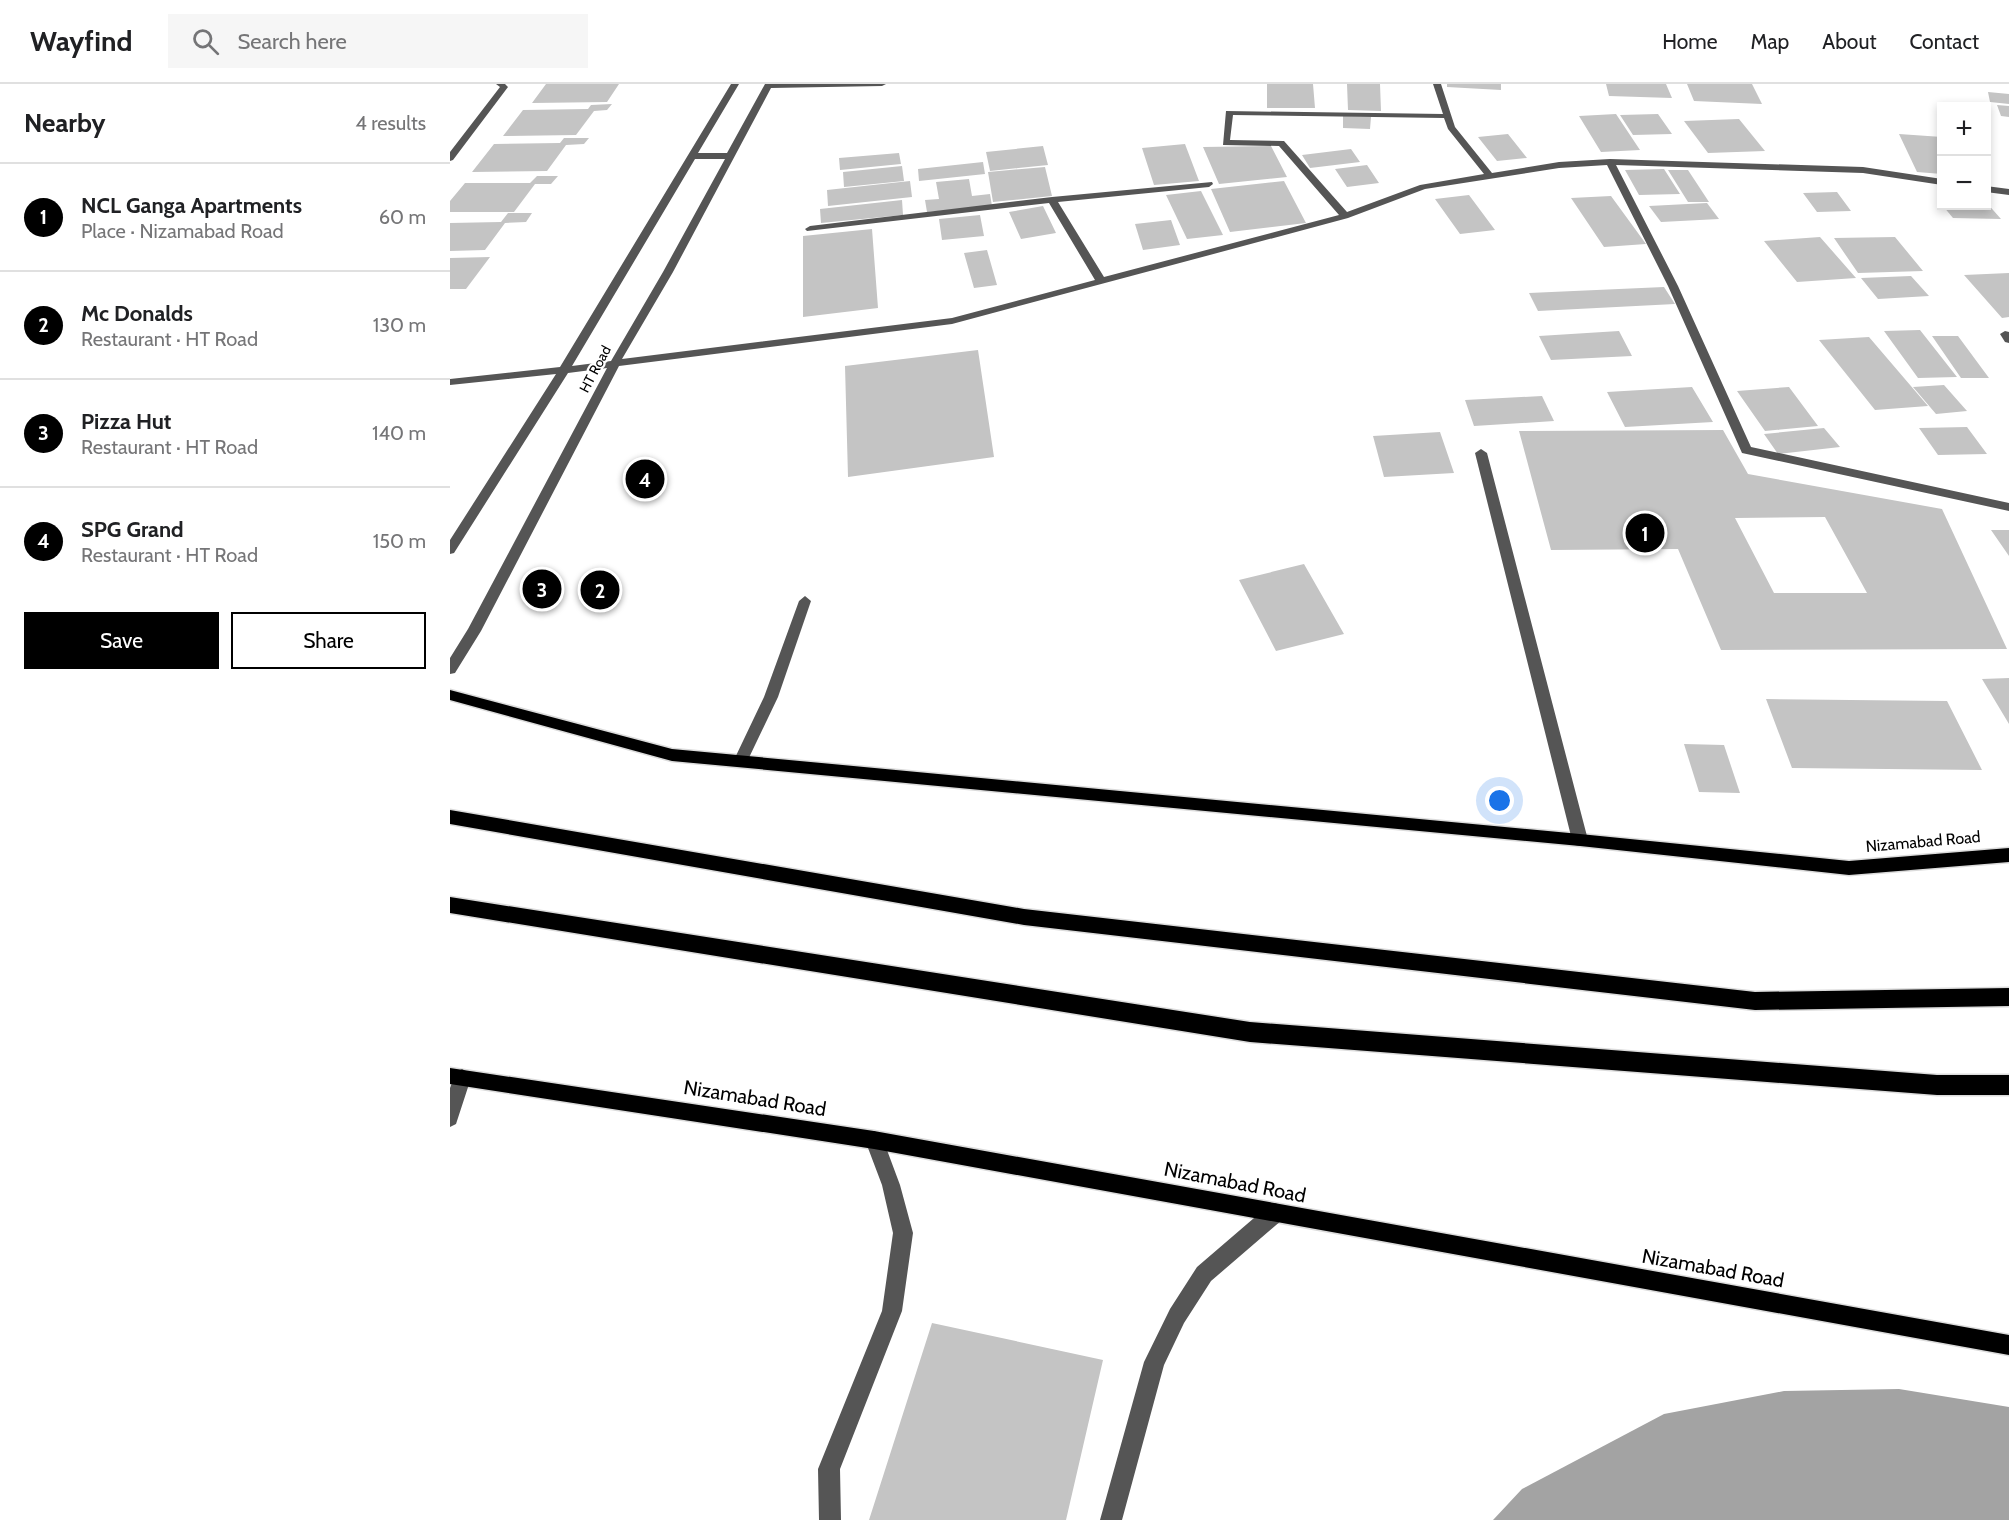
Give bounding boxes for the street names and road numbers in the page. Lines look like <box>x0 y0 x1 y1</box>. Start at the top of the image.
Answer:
street label: HT Road <box>575 342 615 396</box>
street label: Nizamabad Road <box>1865 827 1981 856</box>
street label: Nizamabad Road <box>682 1075 828 1121</box>
street label: Nizamabad Road <box>1162 1156 1308 1208</box>
street label: Nizamabad Road <box>1640 1244 1786 1292</box>

